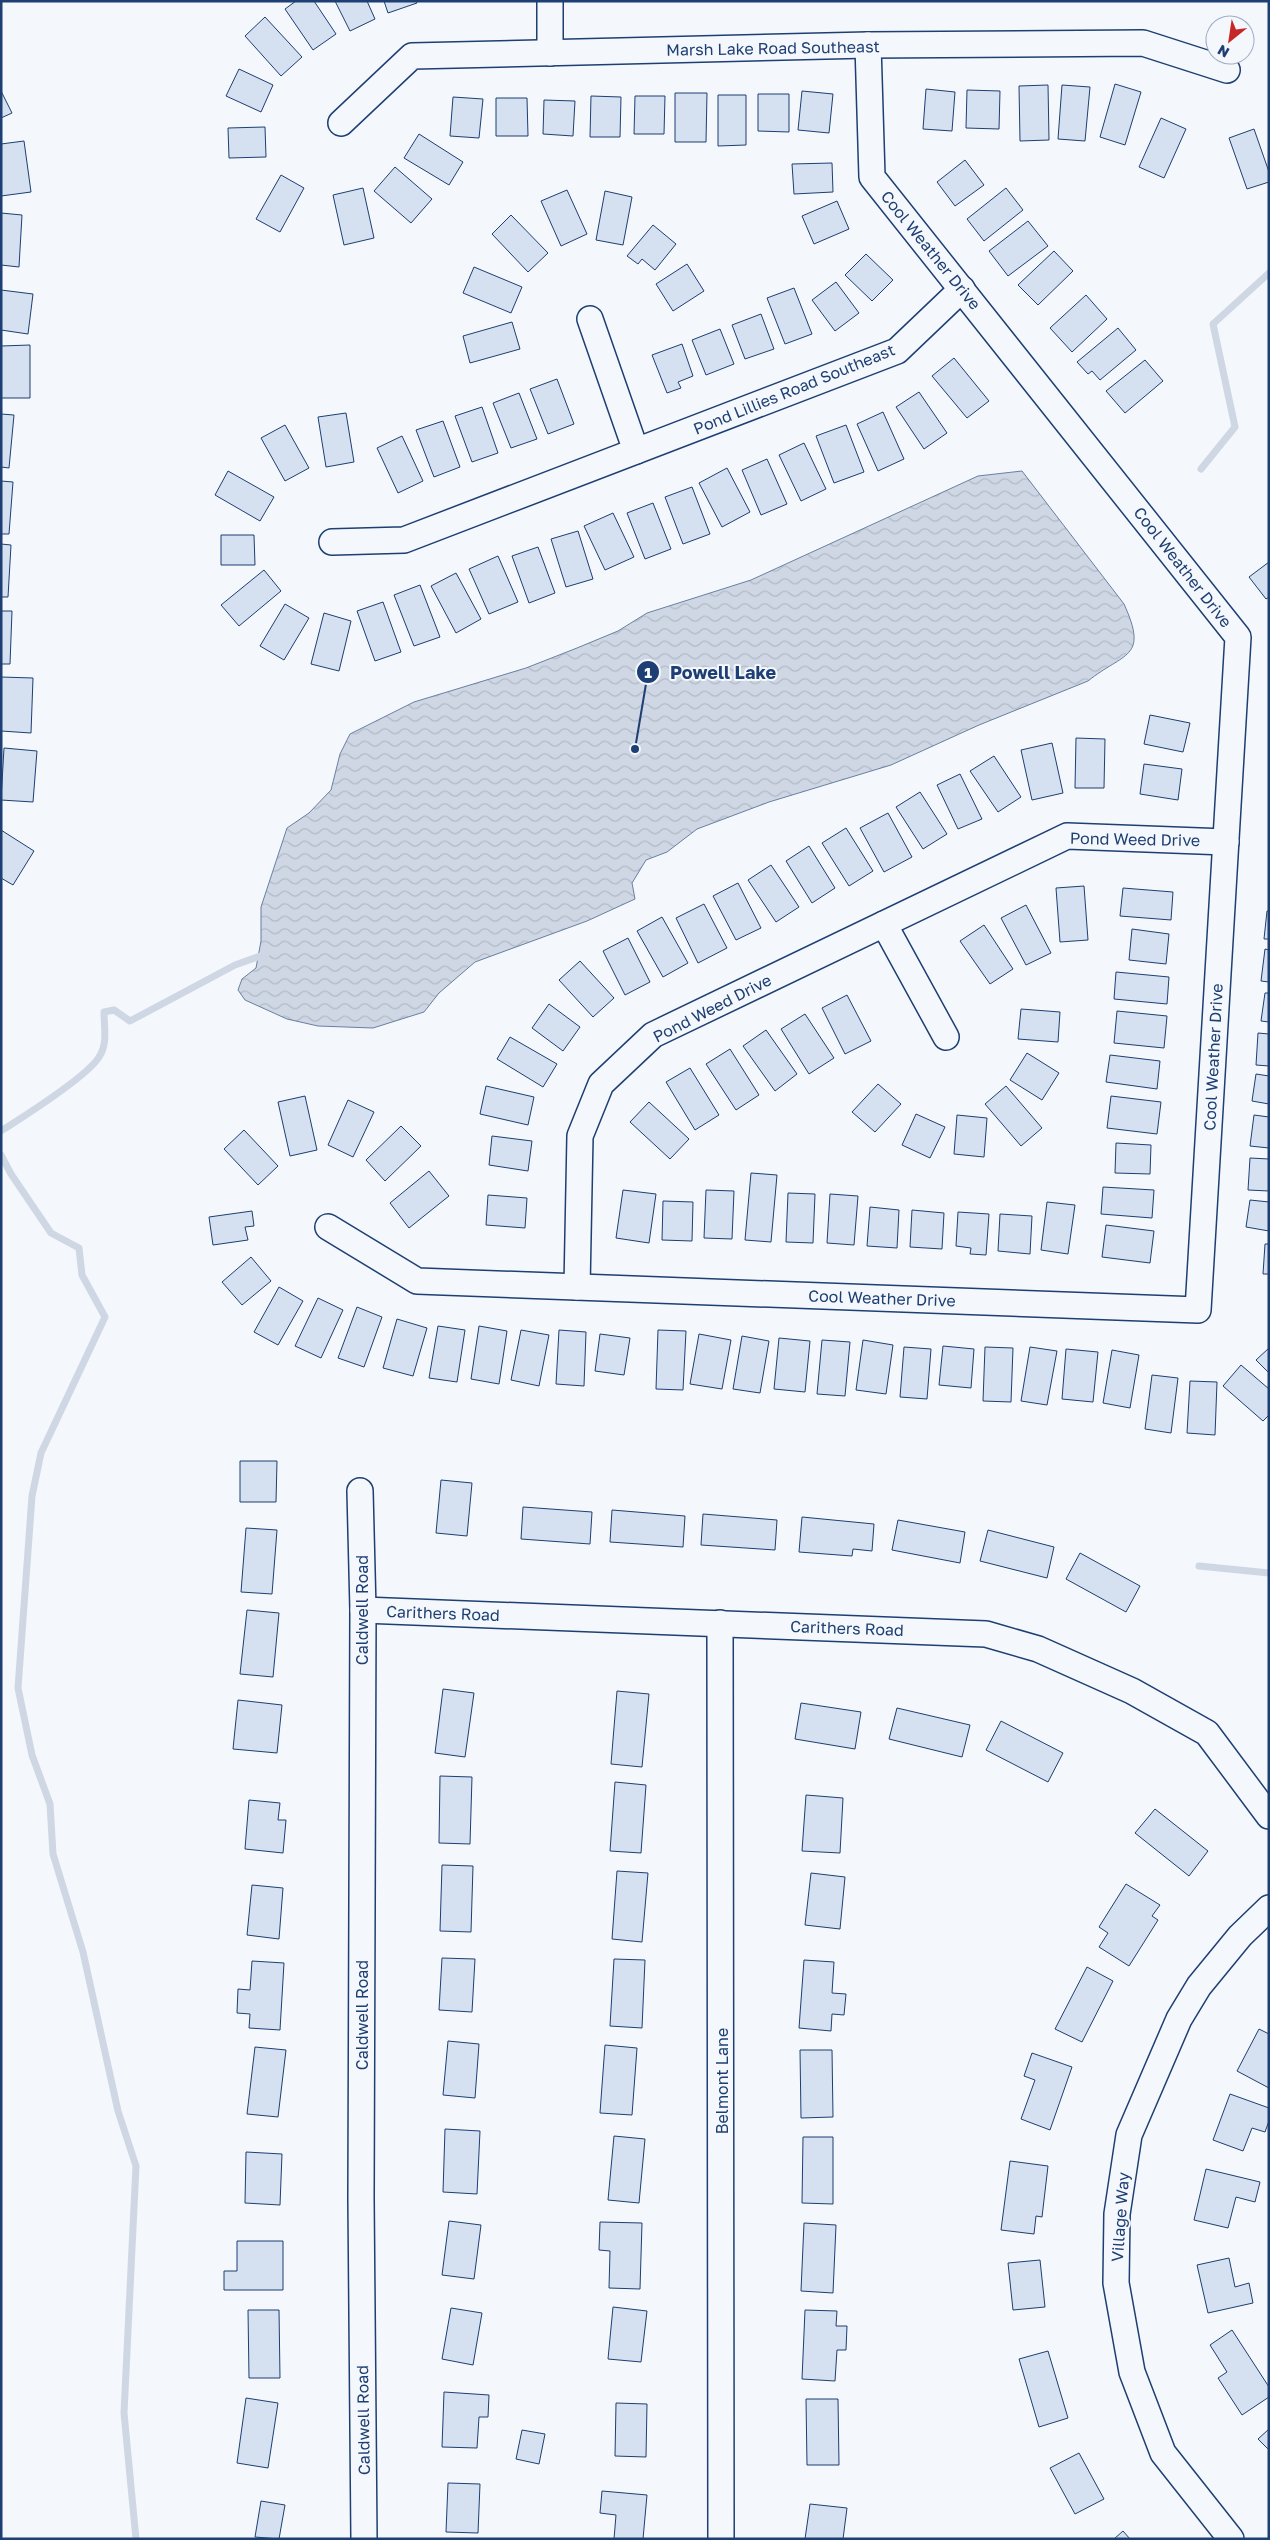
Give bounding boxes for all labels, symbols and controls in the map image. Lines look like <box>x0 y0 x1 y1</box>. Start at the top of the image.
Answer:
north arrow <box>1205 15 1255 65</box>
street label: Marsh Lake Road Southeast <box>666 36 880 60</box>
text: N <box>1214 42 1232 62</box>
street label: Cool Weather Drive <box>877 186 985 314</box>
street label: Pond Lillies Road Southeast <box>690 339 898 439</box>
street label: Cool Weather Drive <box>1130 503 1236 631</box>
callout: Powell Lake <box>635 656 786 689</box>
text: Powell Lake <box>670 661 776 683</box>
text: 1 <box>644 663 652 681</box>
street label: Pond Weed Drive <box>1070 828 1200 850</box>
street label: Pond Weed Drive <box>649 969 775 1047</box>
street label: Cool Weather Drive <box>1199 983 1227 1131</box>
street label: Cool Weather Drive <box>808 1285 956 1311</box>
street label: Caldwell Road <box>352 1555 372 1665</box>
street label: Carithers Road <box>386 1601 500 1625</box>
street label: Carithers Road <box>790 1616 904 1640</box>
street label: Caldwell Road <box>352 1960 372 2070</box>
street label: Belmont Lane <box>712 2028 732 2134</box>
street label: Village Way <box>1107 2171 1133 2262</box>
street label: Caldwell Road <box>352 2365 374 2475</box>

